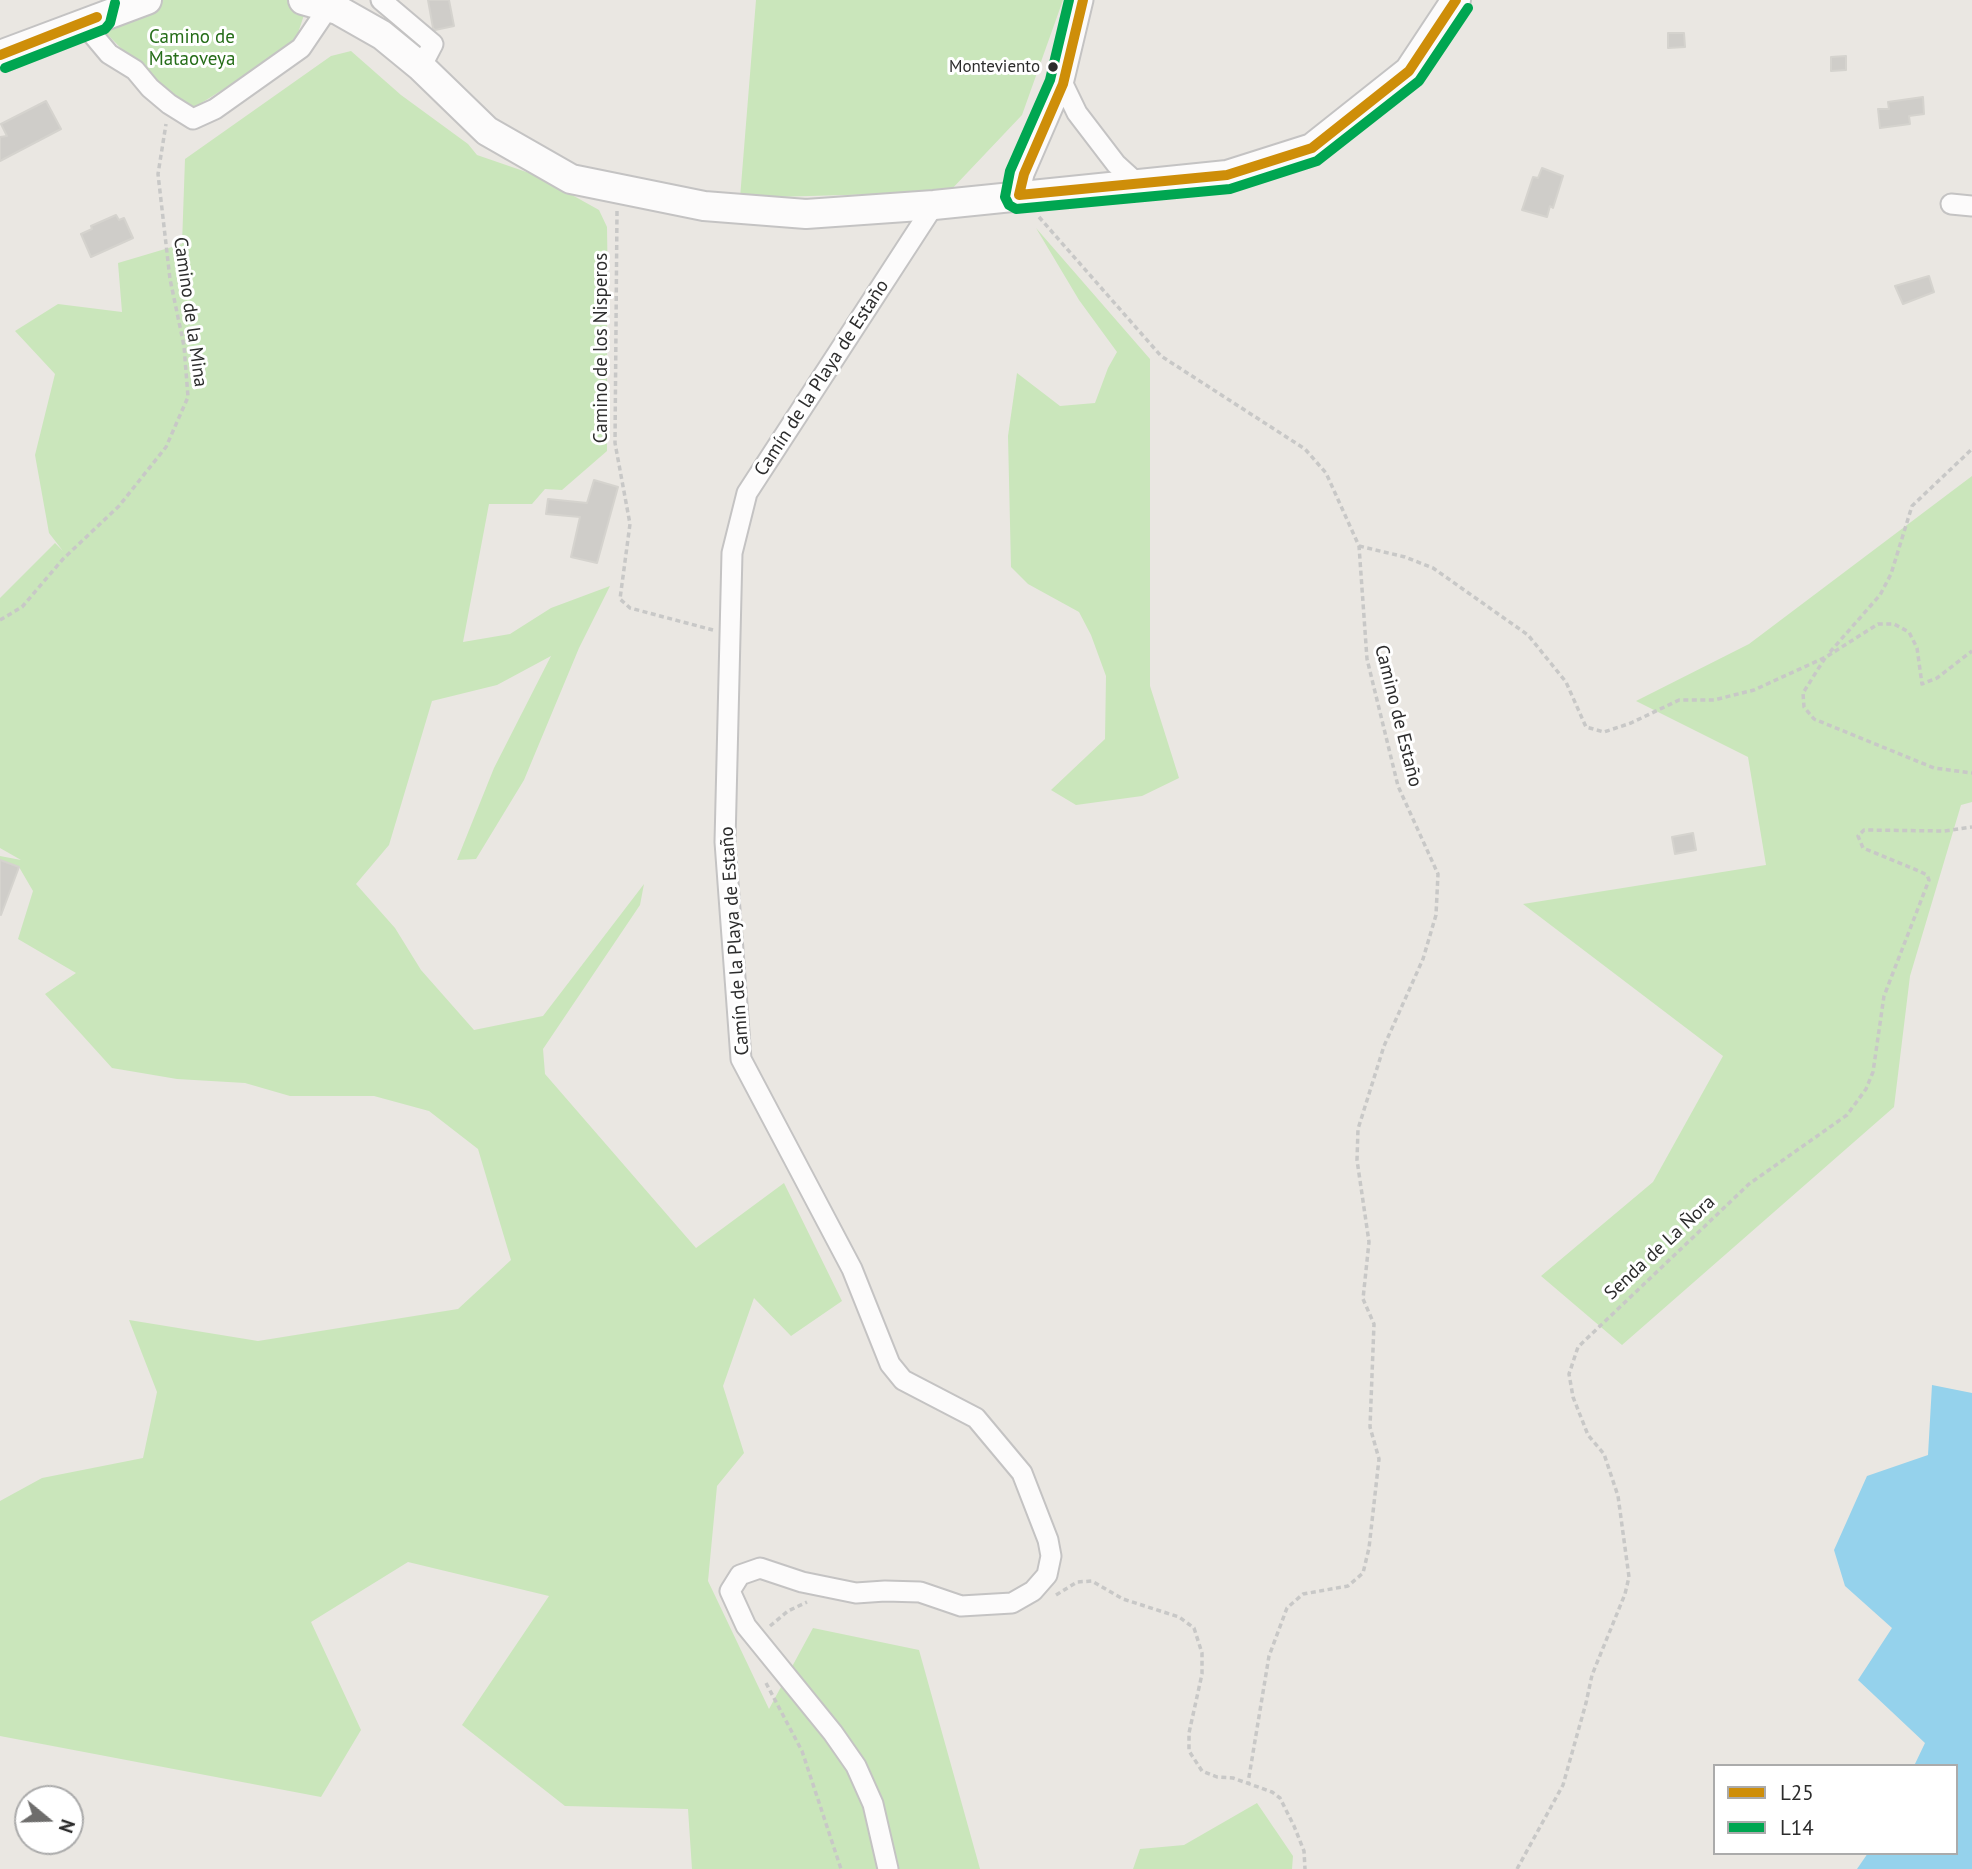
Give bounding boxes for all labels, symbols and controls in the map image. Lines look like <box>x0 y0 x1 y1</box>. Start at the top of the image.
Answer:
park label: Camino de Mataoveya <box>149 27 235 71</box>
place label: Monteviento <box>949 57 1040 77</box>
marker: Monteviento <box>1046 60 1060 74</box>
street label: Camino de la Mina <box>168 236 212 388</box>
street label: Camino de los Nisperos <box>591 253 613 443</box>
street label: Camín de la Playa de Estaño <box>750 276 894 480</box>
street label: Camino de Estaño <box>1369 643 1427 789</box>
street label: Camín de la Playa de Estaño <box>716 826 754 1056</box>
street label: Senda de La Ñora <box>1600 1191 1720 1305</box>
legend <box>1713 1764 1958 1855</box>
text: L25 <box>1780 1779 1814 1806</box>
north arrow <box>14 1785 84 1855</box>
text: L14 <box>1780 1814 1814 1841</box>
text: N <box>54 1816 80 1836</box>

